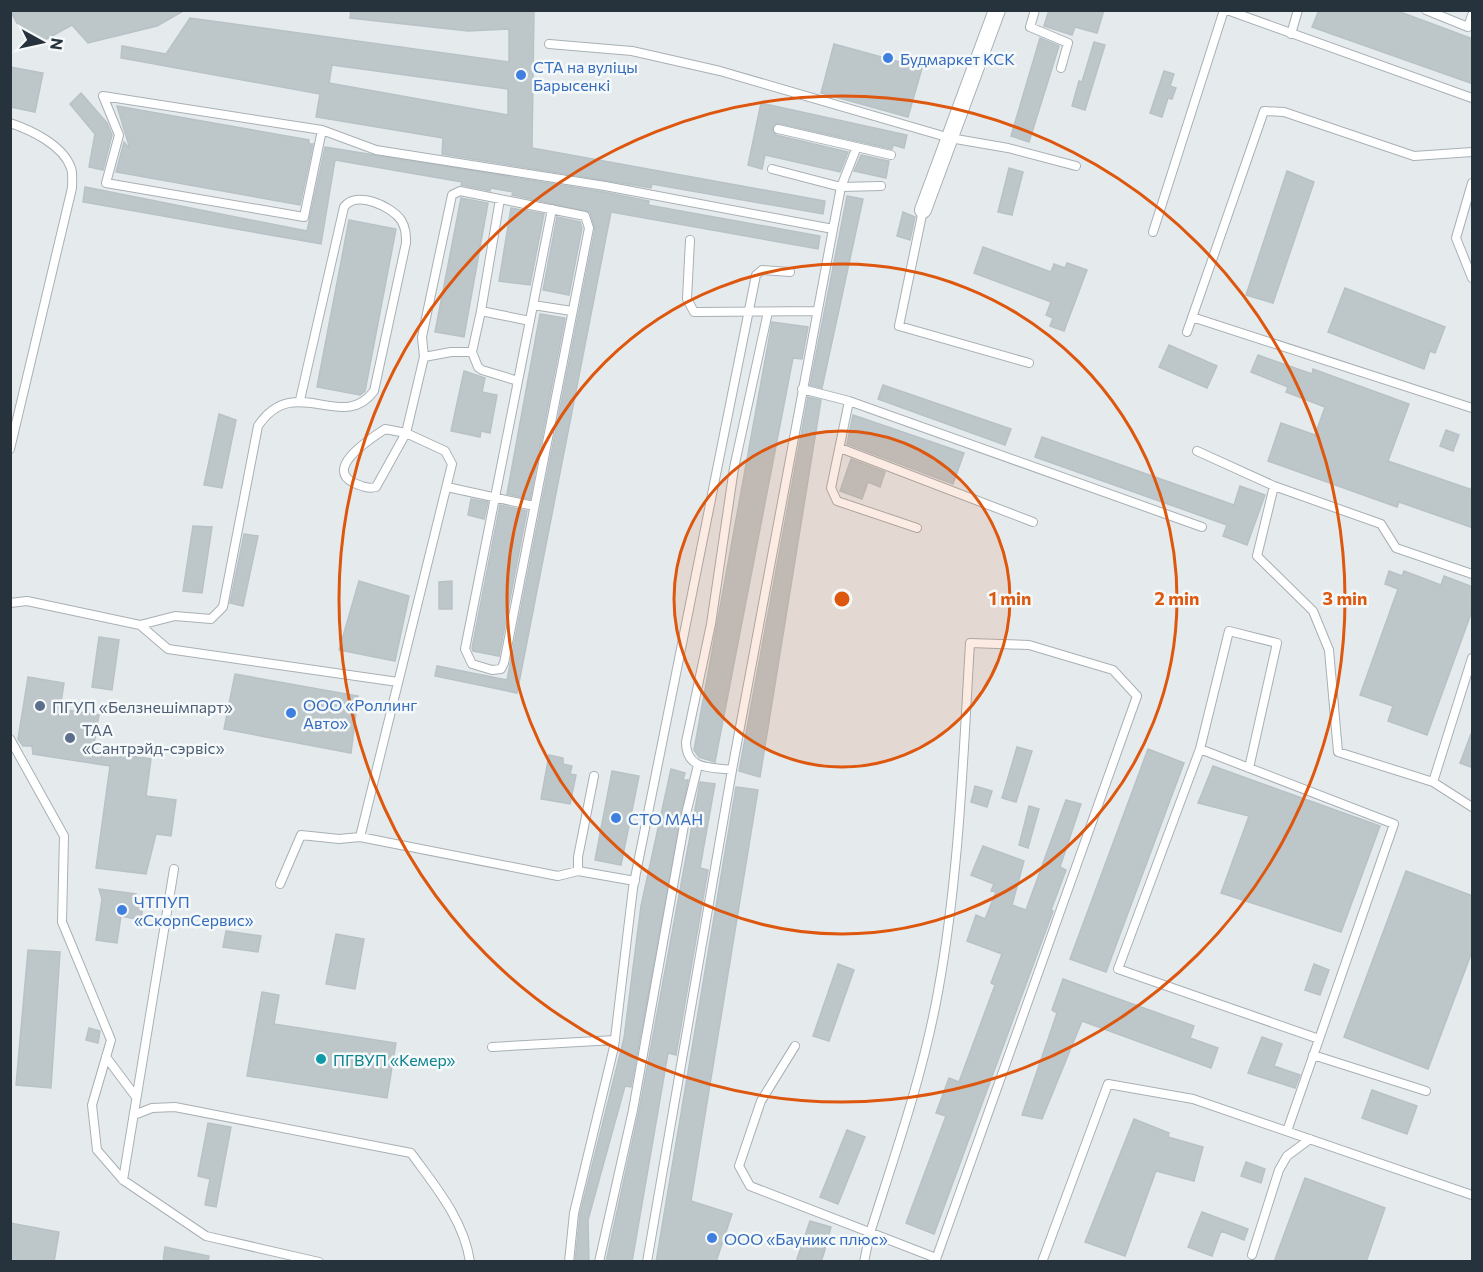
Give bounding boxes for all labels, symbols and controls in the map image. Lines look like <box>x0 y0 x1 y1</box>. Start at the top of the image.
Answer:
north arrow <box>12 12 72 72</box>
text: N <box>47 37 68 51</box>
place label: Будмаркет КСК <box>900 49 1015 68</box>
marker: Будмаркет КСК <box>881 51 895 65</box>
place label: СТА на вуліцы Барысенкі <box>533 57 638 94</box>
marker: СТА на вуліцы Барысенкі <box>514 68 528 82</box>
text: 1 min <box>989 587 1031 609</box>
text: 2 min <box>1155 587 1199 609</box>
text: 3 min <box>1322 587 1368 609</box>
centre of rings <box>832 589 852 609</box>
place label: ООО «Роллинг Авто» <box>303 695 417 732</box>
place label: ПГУП «Белзнешімпарт» <box>52 697 233 716</box>
marker: ПГУП «Белзнешімпарт» <box>33 699 47 713</box>
marker: ООО «Роллинг Авто» <box>284 706 298 720</box>
place label: ТАА «Сантрэйд-сэрвіс» <box>82 720 225 757</box>
marker: ТАА «Сантрэйд-сэрвіс» <box>63 731 77 745</box>
place label: СТО МАН <box>628 809 703 828</box>
marker: СТО МАН <box>609 811 623 825</box>
place label: ЧТПУП «СкорпСервис» <box>134 892 254 929</box>
marker: ЧТПУП «СкорпСервис» <box>115 903 129 917</box>
place label: ПГВУП «Кемер» <box>333 1050 455 1069</box>
marker: ПГВУП «Кемер» <box>314 1052 328 1066</box>
place label: ООО «Бауникс плюс» <box>724 1229 888 1248</box>
marker: ООО «Бауникс плюс» <box>705 1231 719 1245</box>

